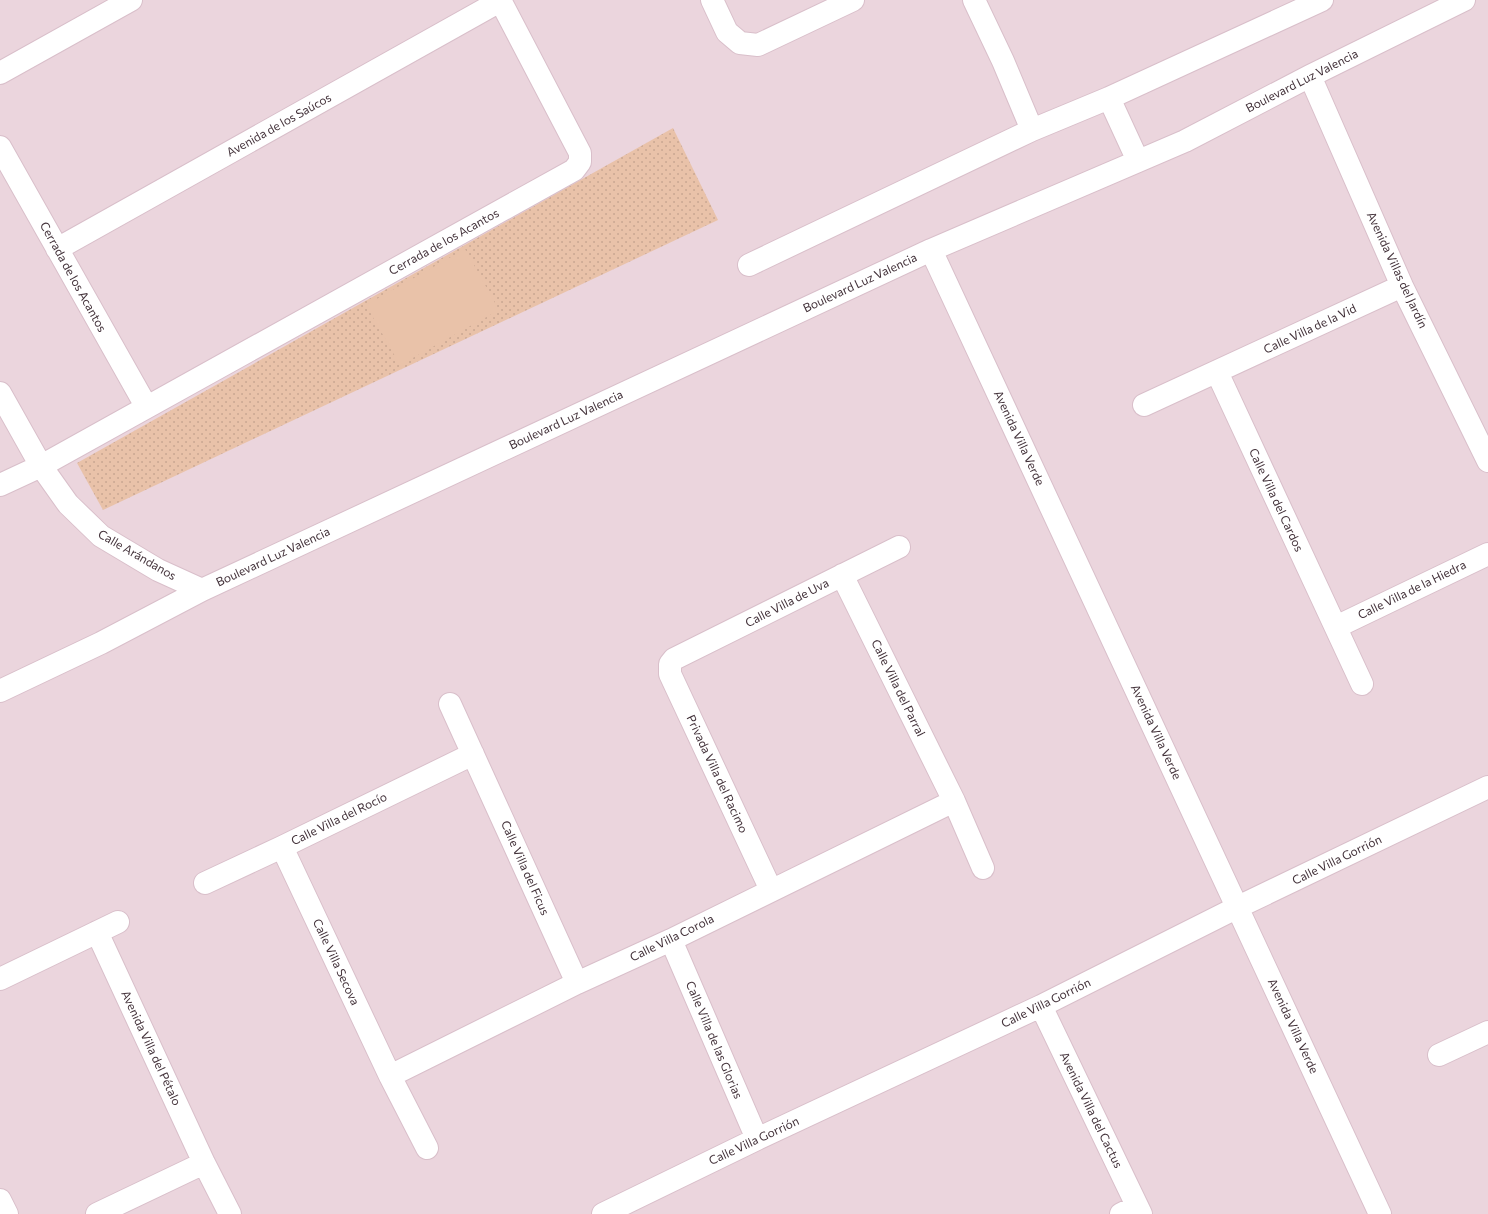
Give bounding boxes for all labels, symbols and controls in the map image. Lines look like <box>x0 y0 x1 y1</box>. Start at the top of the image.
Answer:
street label: Boulevard Luz Valencia <box>1243 46 1360 115</box>
street label: Avenida de los Saúcos <box>224 90 333 159</box>
street label: Cerrada de los Acantos <box>386 205 501 277</box>
street label: Avenida Villas del Jardín <box>1364 209 1431 330</box>
street label: Cerrada de los Acantos <box>38 219 110 334</box>
street label: Boulevard Luz Valencia <box>800 249 919 315</box>
street label: Calle Villa de la Vid <box>1261 300 1358 356</box>
street label: Boulevard Luz Valencia <box>506 386 625 452</box>
street label: Avenida Villa Verde <box>992 388 1048 487</box>
street label: Calle Villa del Cardos <box>1247 446 1307 553</box>
street label: Boulevard Luz Valencia <box>213 523 332 589</box>
street label: Calle Arándanos <box>96 526 179 582</box>
street label: Calle Villa de la Hiedra <box>1355 557 1468 621</box>
street label: Calle Villa de Uva <box>742 575 831 629</box>
street label: Calle Villa del Parral <box>869 637 929 738</box>
street label: Avenida Villa Verde <box>1129 682 1185 781</box>
street label: Privada Villa del Racimo <box>684 712 751 835</box>
street label: Calle Villa del Rocío <box>288 789 389 847</box>
street label: Calle Villa del Ficus <box>499 818 553 917</box>
street label: Calle Villa Gorrión <box>1289 831 1384 887</box>
street label: Calle Villa Corola <box>627 911 716 963</box>
street label: Calle Villa Secova <box>311 916 363 1007</box>
street label: Calle Villa Gorrión <box>998 974 1093 1030</box>
street label: Avenida Villa Verde <box>1266 976 1322 1075</box>
street label: Calle Villa de las Glorias <box>684 979 746 1101</box>
street label: Avenida Villa del Pétalo <box>119 988 185 1107</box>
street label: Avenida Villa del Cactus <box>1058 1049 1126 1170</box>
street label: Calle Villa Gorrión <box>706 1113 801 1167</box>

